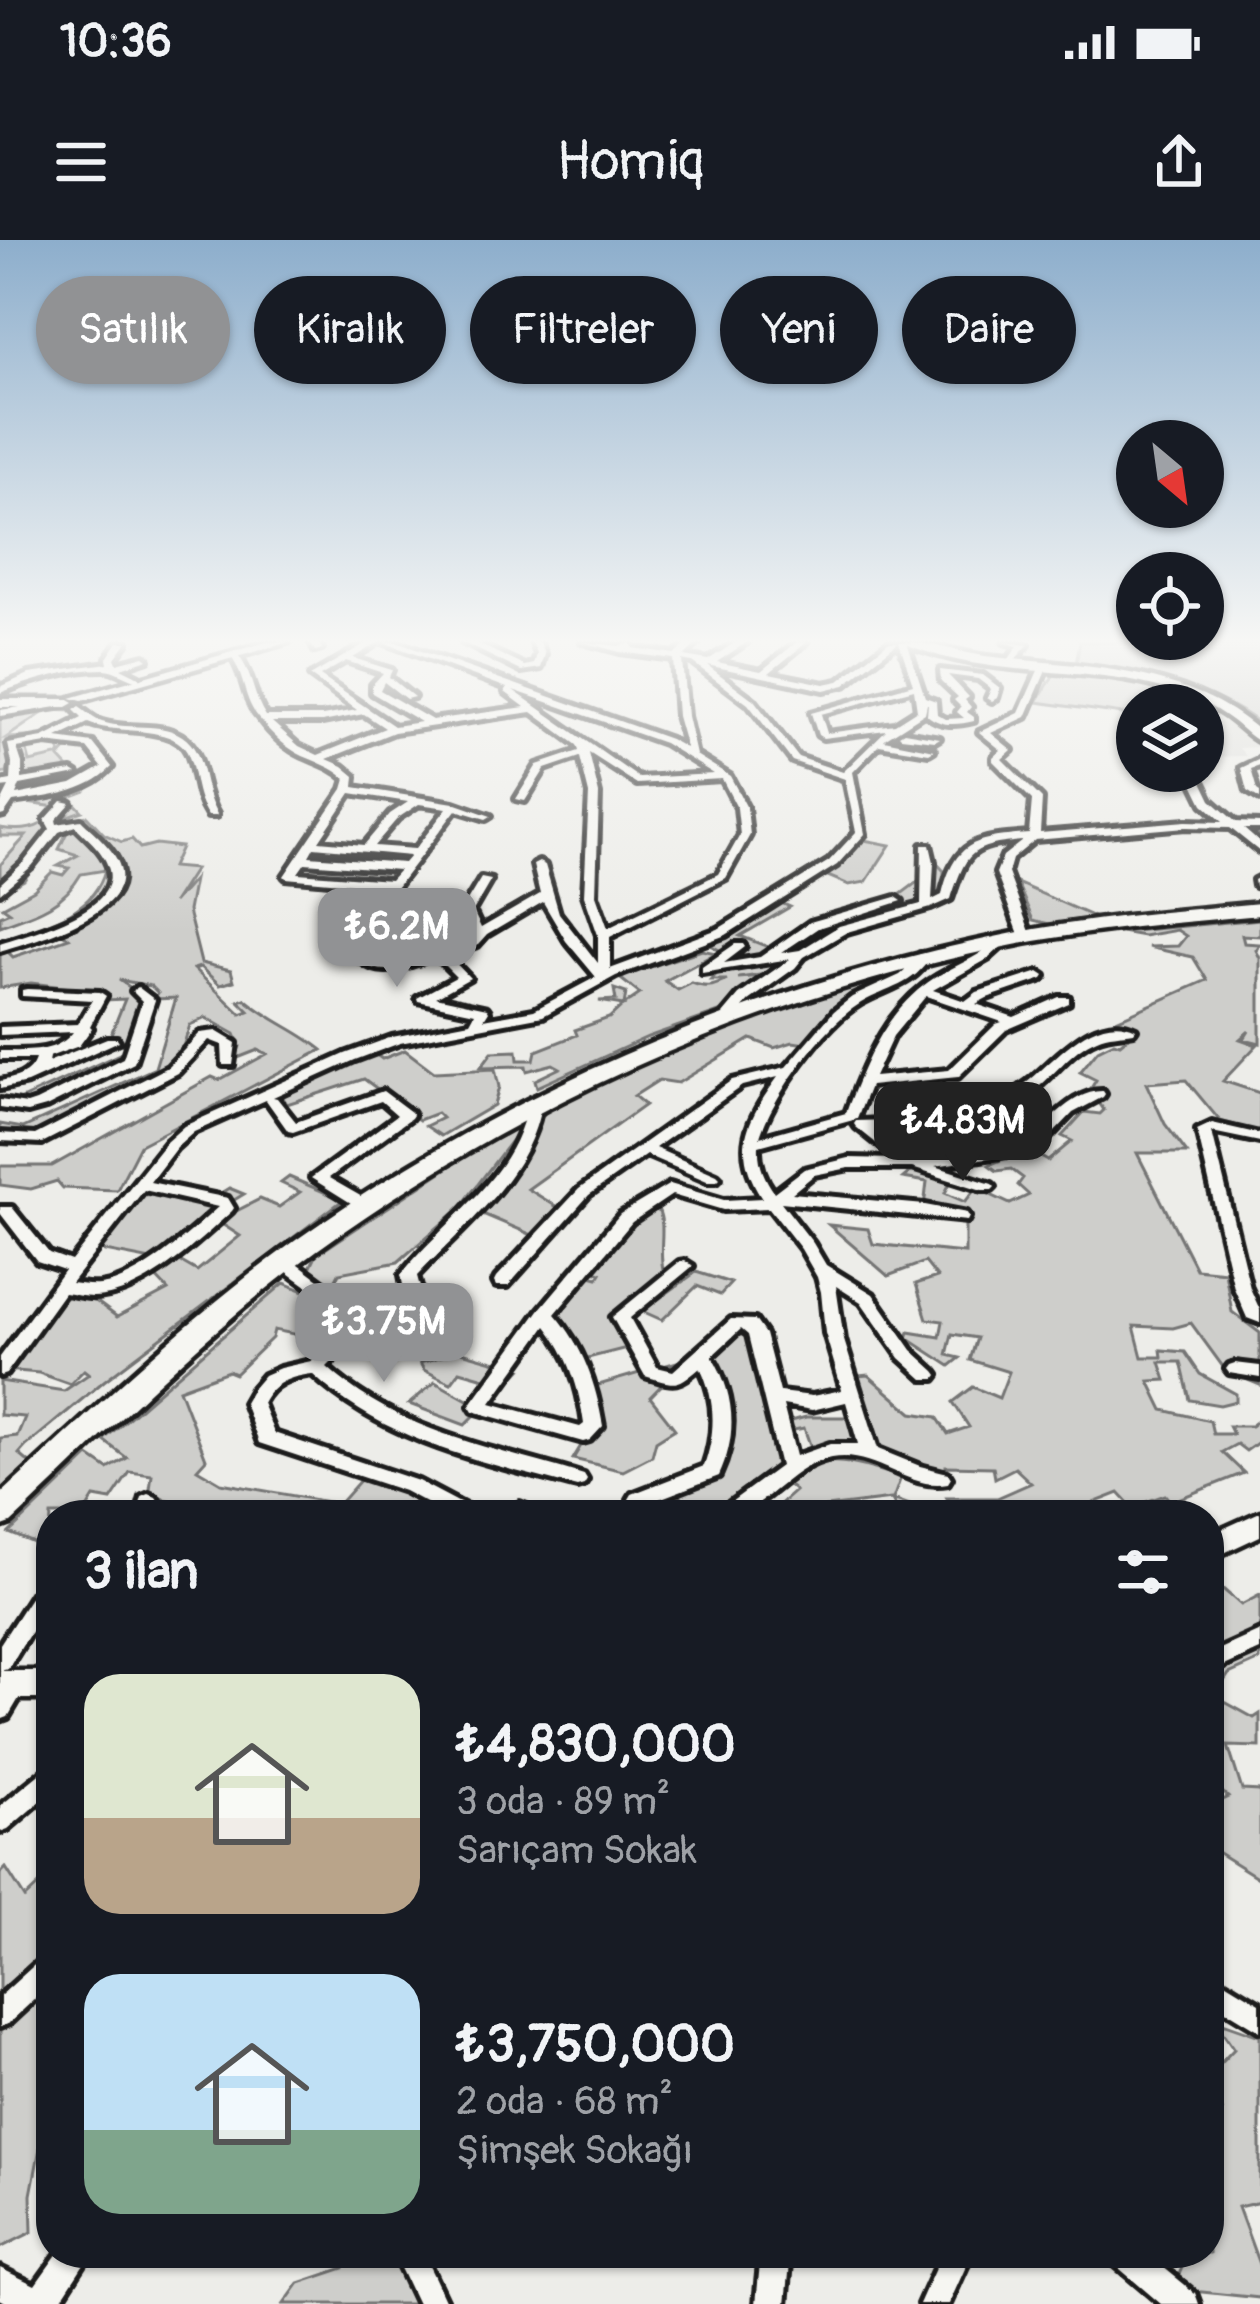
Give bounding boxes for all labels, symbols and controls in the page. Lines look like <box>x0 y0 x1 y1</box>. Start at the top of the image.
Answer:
text: 10:36 <box>60 14 172 70</box>
text: Homiq <box>556 128 704 196</box>
icon: menu <box>48 129 114 195</box>
icon: share <box>1146 129 1212 195</box>
chip: Satılık <box>36 276 230 384</box>
chip: Kiralık <box>254 276 446 384</box>
chip: Filtreler <box>470 276 696 384</box>
chip: Yeni <box>720 276 878 384</box>
chip: Daire <box>902 276 1076 384</box>
north arrow <box>1116 420 1224 528</box>
map controls <box>1116 420 1224 792</box>
button: locate <box>1116 552 1224 660</box>
button: layers <box>1116 684 1224 792</box>
pin: ₺6.2M <box>313 888 481 990</box>
text: ₺6.2M <box>345 902 449 951</box>
pin: ₺4.83M <box>865 1082 1061 1184</box>
text: ₺4.83M <box>901 1096 1025 1145</box>
pin: ₺3.75M <box>286 1283 482 1385</box>
text: ₺3.75M <box>322 1297 446 1346</box>
icon: filters <box>1110 1539 1176 1605</box>
text: 3 ilan <box>84 1540 198 1604</box>
text: ₺4,830,000 <box>456 1713 736 1777</box>
icon: home <box>180 1722 324 1866</box>
text: 3 oda · 89 m² <box>456 1777 670 1826</box>
text: Sarıçam Sokak <box>456 1826 697 1875</box>
text: ₺3,750,000 <box>456 2013 735 2077</box>
icon: home <box>180 2022 324 2166</box>
text: 2 oda · 68 m² <box>456 2077 673 2126</box>
text: Şimşek Sokağı <box>456 2126 693 2175</box>

